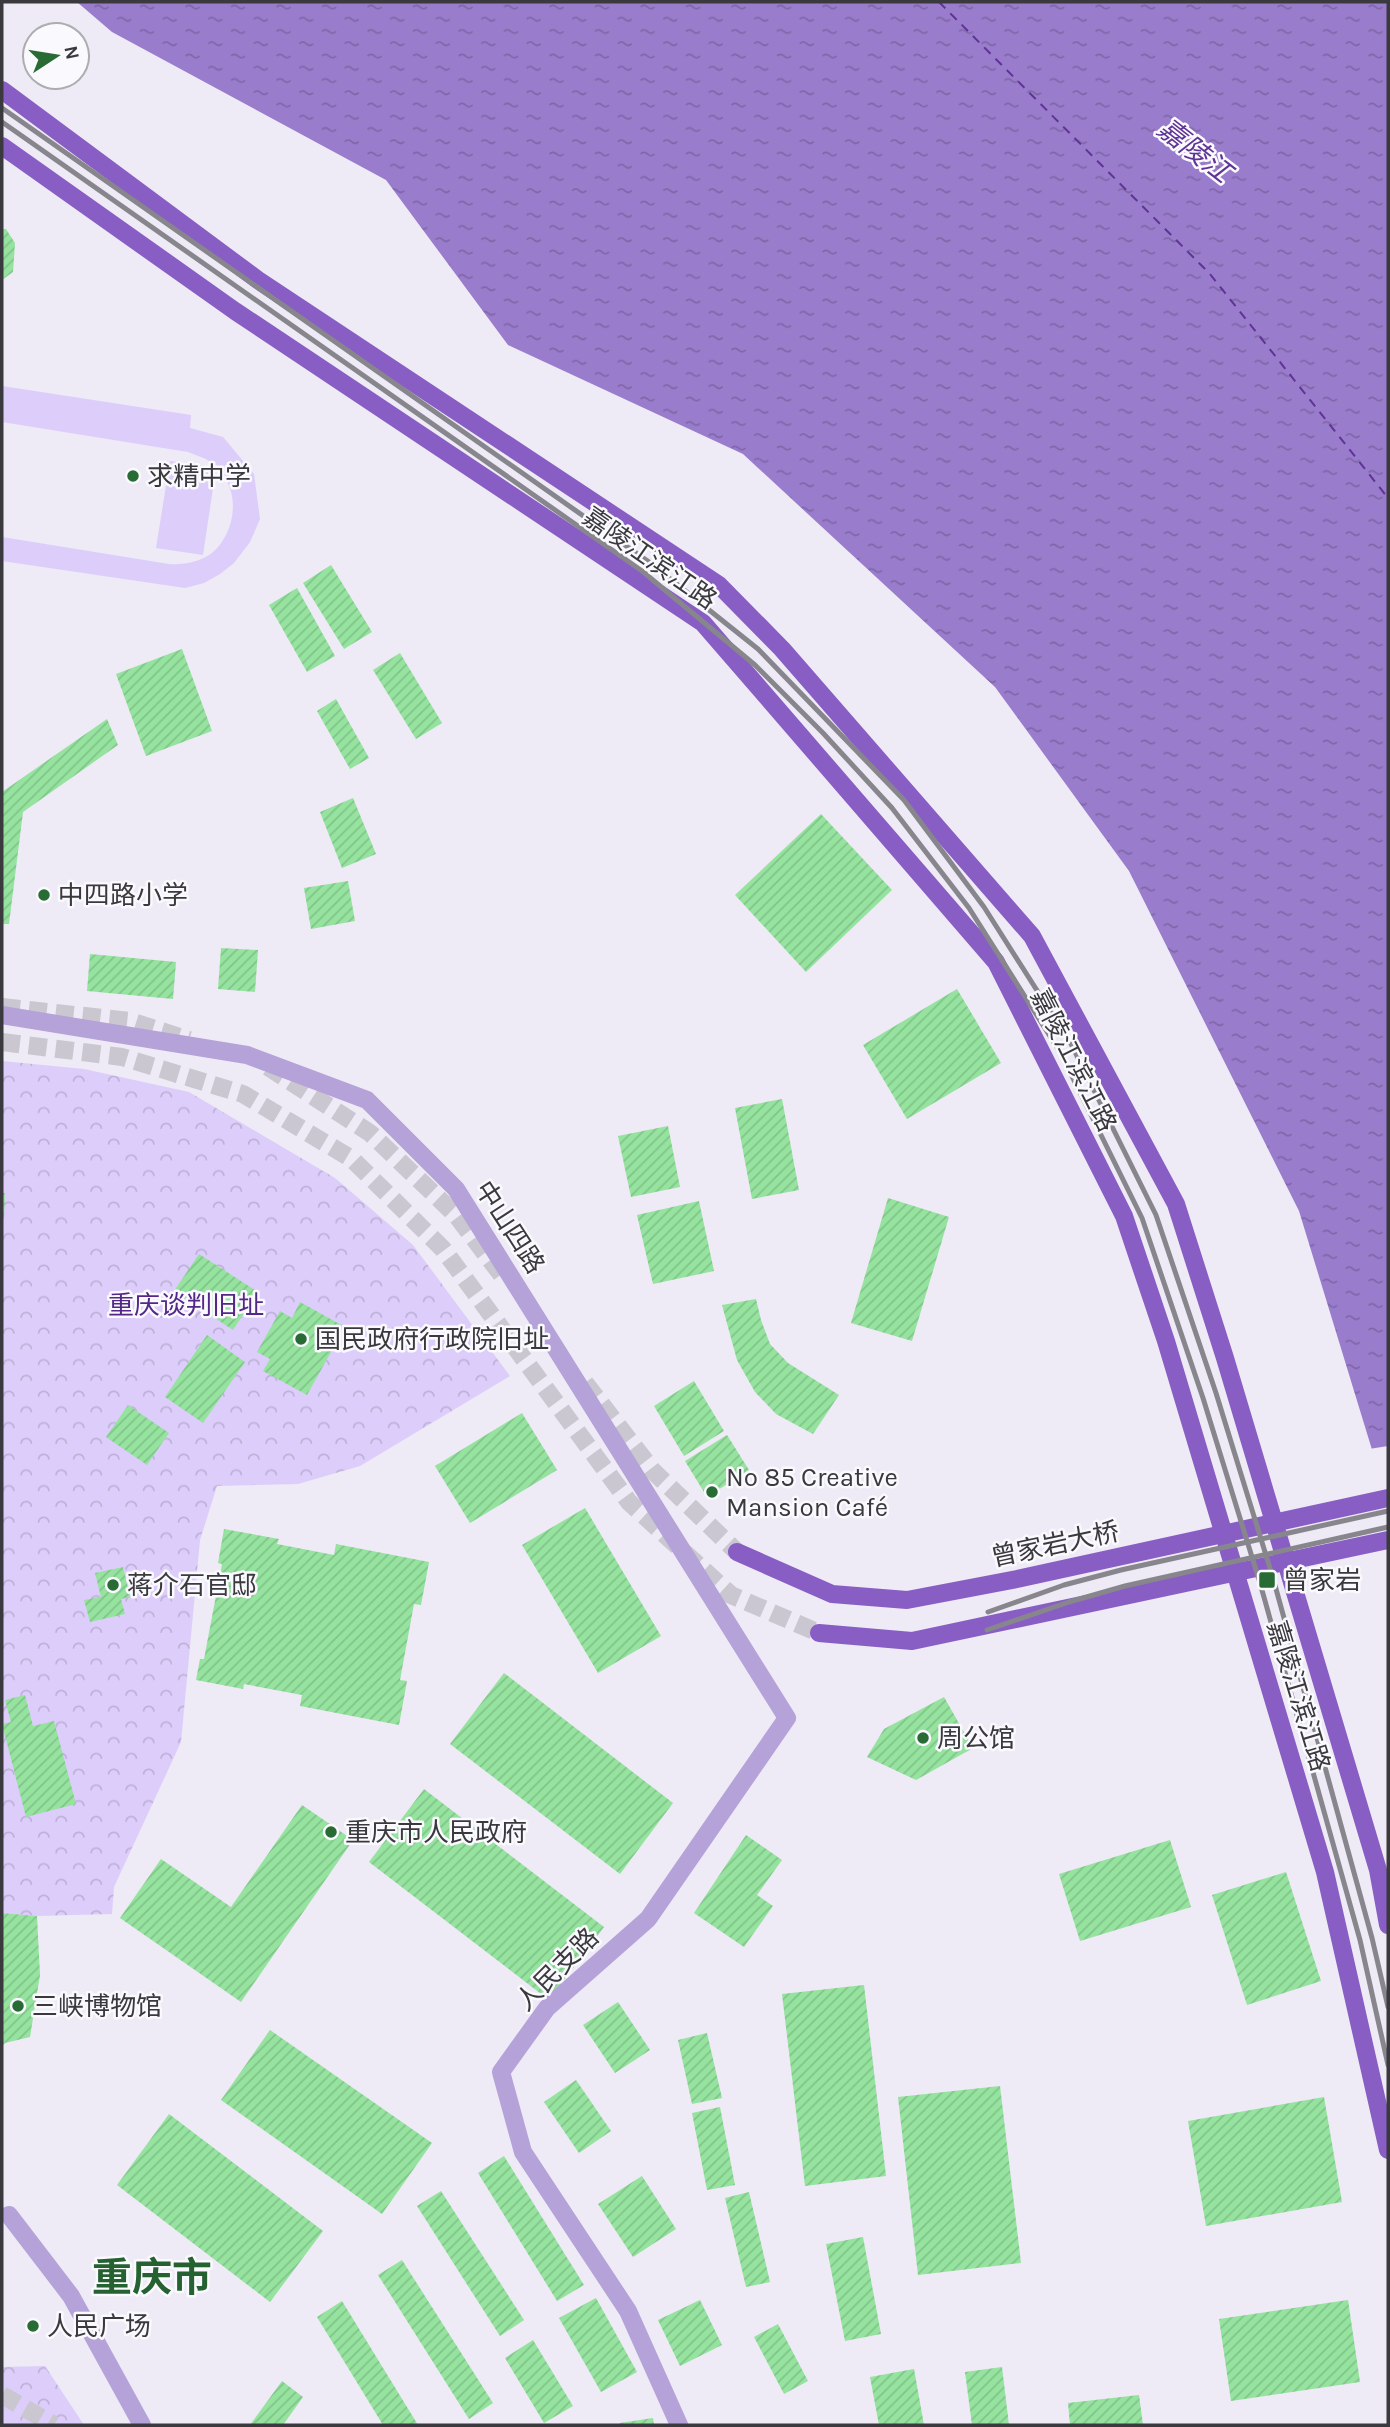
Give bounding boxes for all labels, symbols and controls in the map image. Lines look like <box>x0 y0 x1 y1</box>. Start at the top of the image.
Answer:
north arrow <box>21 21 91 91</box>
text: N <box>59 44 84 62</box>
water label: 嘉陵江 <box>1151 112 1240 191</box>
place label: 求精中学 <box>147 461 251 492</box>
marker: 求精中学 <box>125 468 141 484</box>
street label: 嘉陵江滨江路 <box>577 501 723 616</box>
place label: 中四路小学 <box>58 880 188 911</box>
marker: 中四路小学 <box>36 887 52 903</box>
street label: 嘉陵江滨江路 <box>1024 984 1123 1137</box>
street label: 中山四路 <box>468 1175 551 1279</box>
park label: 重庆谈判旧址 <box>108 1290 264 1321</box>
place label: 国民政府行政院旧址 <box>315 1324 549 1355</box>
marker: 国民政府行政院旧址 <box>293 1331 309 1347</box>
place label: No 85 Creative Mansion Café <box>726 1462 898 1523</box>
marker: No 85 Creative Mansion Café <box>704 1484 720 1500</box>
street label: 曾家岩大桥 <box>988 1516 1122 1573</box>
place label: 曾家岩 <box>1283 1565 1361 1596</box>
place label: 蒋介石官邸 <box>127 1570 257 1601</box>
marker: 曾家岩 <box>1257 1570 1277 1590</box>
marker: 蒋介石官邸 <box>105 1577 121 1593</box>
street label: 嘉陵江滨江路 <box>1261 1617 1336 1775</box>
place label: 周公馆 <box>937 1723 1015 1754</box>
marker: 周公馆 <box>915 1730 931 1746</box>
place label: 重庆市人民政府 <box>345 1817 527 1848</box>
marker: 重庆市人民政府 <box>323 1824 339 1840</box>
street label: 人民支路 <box>510 1922 605 2017</box>
place label: 三峡博物馆 <box>32 1991 162 2022</box>
marker: 三峡博物馆 <box>10 1998 26 2014</box>
district label: 重庆市 <box>92 2254 212 2301</box>
place label: 人民广场 <box>47 2311 151 2342</box>
marker: 人民广场 <box>25 2318 41 2334</box>

